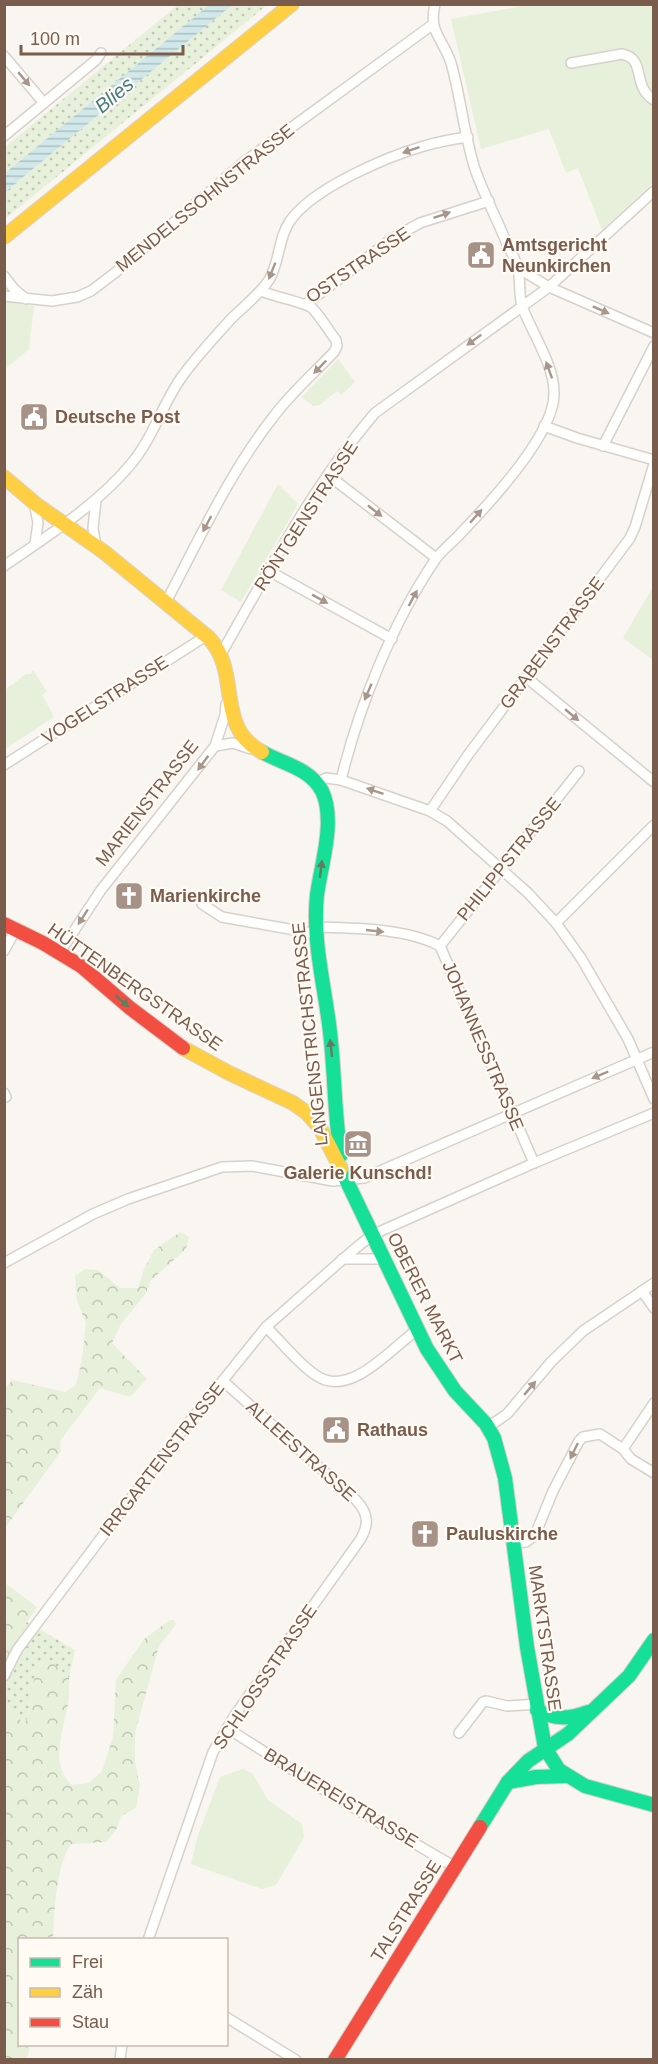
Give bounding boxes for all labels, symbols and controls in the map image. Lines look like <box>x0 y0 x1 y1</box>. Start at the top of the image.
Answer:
scale bar <box>21 18 183 56</box>
text: 100 m <box>30 29 80 49</box>
one-way arrow <box>18 71 31 87</box>
water label: Blies <box>90 73 138 117</box>
street label: MENDELSSOHNSTRASSE <box>112 120 298 276</box>
one-way arrow <box>402 146 420 155</box>
one-way arrow <box>433 210 451 220</box>
street label: OSTSTRASSE <box>302 223 414 307</box>
place label: Amtsgericht Neunkirchen <box>502 235 611 276</box>
public building icon: Amtsgericht Neunkirchen <box>465 239 497 271</box>
one-way arrow <box>267 262 277 280</box>
one-way arrow <box>593 305 611 315</box>
one-way arrow <box>467 334 483 346</box>
one-way arrow <box>313 359 327 373</box>
one-way arrow <box>544 361 553 379</box>
public building icon: Deutsche Post <box>18 401 50 433</box>
place label: Deutsche Post <box>55 407 180 427</box>
street label: RÖNTGENSTRASSE <box>250 438 362 594</box>
one-way arrow <box>367 504 382 516</box>
one-way arrow <box>470 508 483 524</box>
one-way arrow <box>202 516 212 533</box>
street label: GRABENSTRASSE <box>496 573 608 713</box>
one-way arrow <box>408 589 418 606</box>
one-way arrow <box>312 594 329 604</box>
street label: VOGELSTRASSE <box>38 652 172 748</box>
one-way arrow <box>363 684 373 702</box>
one-way arrow <box>564 708 579 721</box>
street label: MARIENSTRASSE <box>92 736 202 870</box>
one-way arrow <box>197 756 209 771</box>
one-way arrow <box>366 785 384 795</box>
street label: PHILIPPSTRASSE <box>453 793 565 925</box>
one-way arrow <box>316 859 325 878</box>
church icon: Marienkirche <box>113 880 145 912</box>
place label: Marienkirche <box>150 886 261 906</box>
one-way arrow <box>78 909 89 925</box>
street label: HÜTTENBERGSTRASSE <box>44 919 226 1055</box>
street label: LANGENSTRICHSTRASSE <box>288 921 332 1147</box>
one-way arrow <box>365 926 384 936</box>
street label: JOHANNESSTRASSE <box>438 958 528 1134</box>
one-way arrow <box>114 995 130 1008</box>
one-way arrow <box>326 1038 336 1057</box>
one-way arrow <box>591 1071 609 1080</box>
museum icon: Galerie Kunschd! <box>342 1128 374 1160</box>
place label: Galerie Kunschd! <box>283 1163 433 1183</box>
street label: OBERER MARKT <box>383 1229 467 1367</box>
street label: IRRGARTENSTRASSE <box>96 1378 228 1540</box>
one-way arrow <box>523 1381 536 1396</box>
street label: ALLEESTRASSE <box>242 1397 360 1505</box>
public building icon: Rathaus <box>320 1414 352 1446</box>
place label: Rathaus <box>357 1420 428 1440</box>
one-way arrow <box>570 1442 579 1459</box>
church icon: Pauluskirche <box>409 1518 441 1550</box>
place label: Pauluskirche <box>446 1524 558 1544</box>
street label: MARKTSTRASSE <box>525 1564 565 1712</box>
street label: SCHLOSSSTRASSE <box>209 1601 321 1753</box>
street label: BRAUEREISTRASSE <box>260 1744 422 1852</box>
street label: TALSTRASSE <box>367 1857 445 1965</box>
legend <box>18 1938 228 2046</box>
text: Frei <box>72 1952 103 1972</box>
text: Zäh <box>72 1982 103 2002</box>
text: Stau <box>72 2012 109 2032</box>

